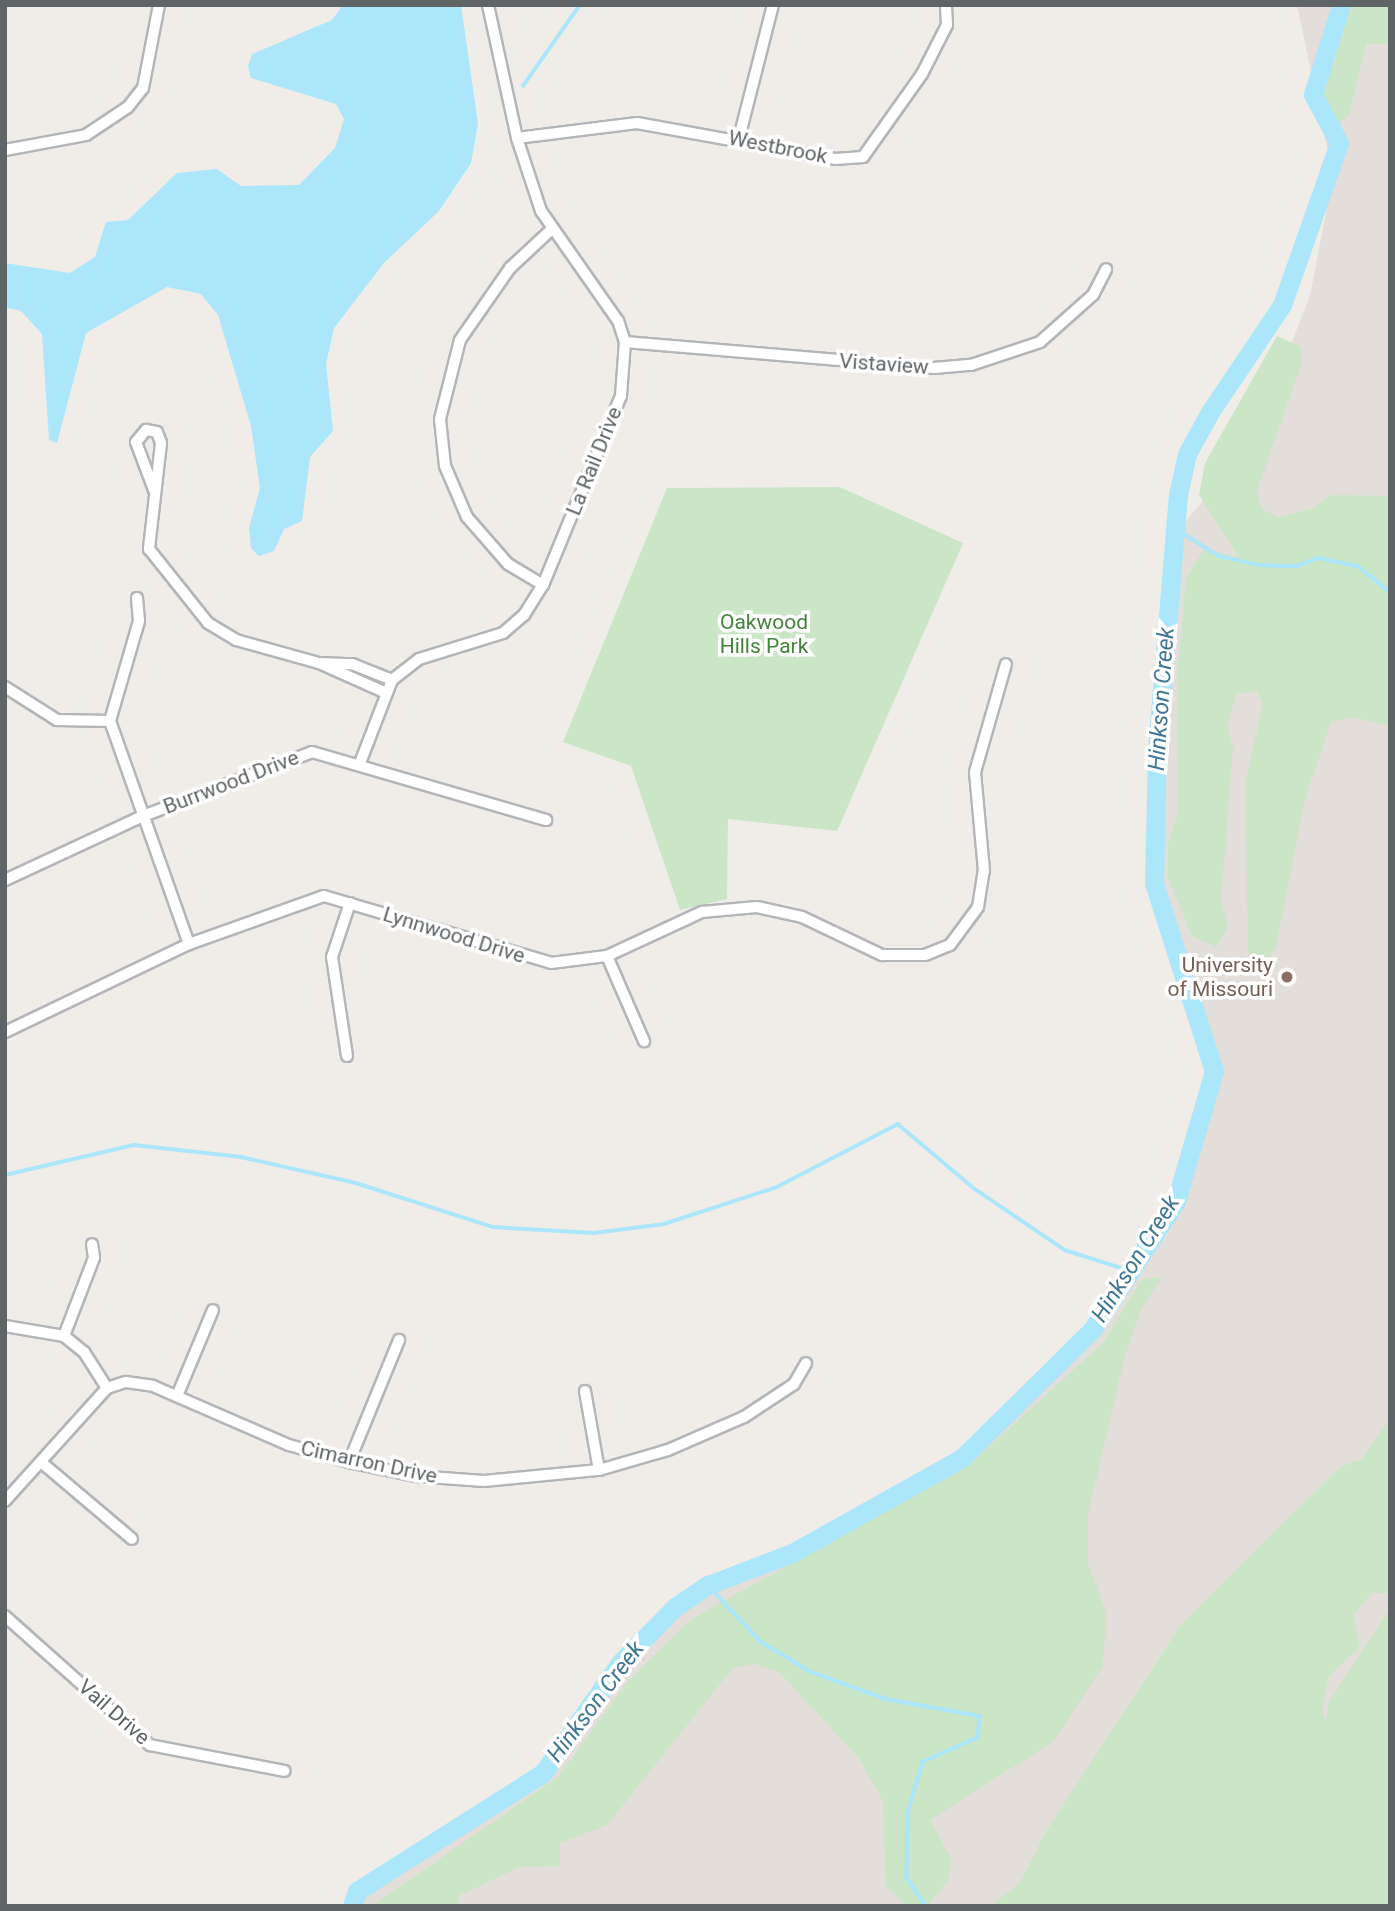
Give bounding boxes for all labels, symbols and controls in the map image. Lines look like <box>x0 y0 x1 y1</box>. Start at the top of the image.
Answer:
street label: Westbrook <box>726 125 830 169</box>
street label: Vistaview <box>838 348 930 380</box>
street label: La Rail Drive <box>561 403 627 519</box>
park label: Oakwood Hills Park <box>720 609 808 659</box>
water label: Hinkson Creek <box>1143 626 1181 772</box>
street label: Burrwood Drive <box>160 745 302 819</box>
street label: Lynnwood Drive <box>380 901 528 969</box>
place label: University of Missouri <box>1168 952 1273 1002</box>
marker: University of Missouri <box>1279 969 1295 985</box>
water label: Hinkson Creek <box>1086 1191 1186 1327</box>
street label: Cimarron Drive <box>299 1435 439 1489</box>
water label: Hinkson Creek <box>542 1636 650 1768</box>
street label: Vail Drive <box>73 1674 155 1750</box>

